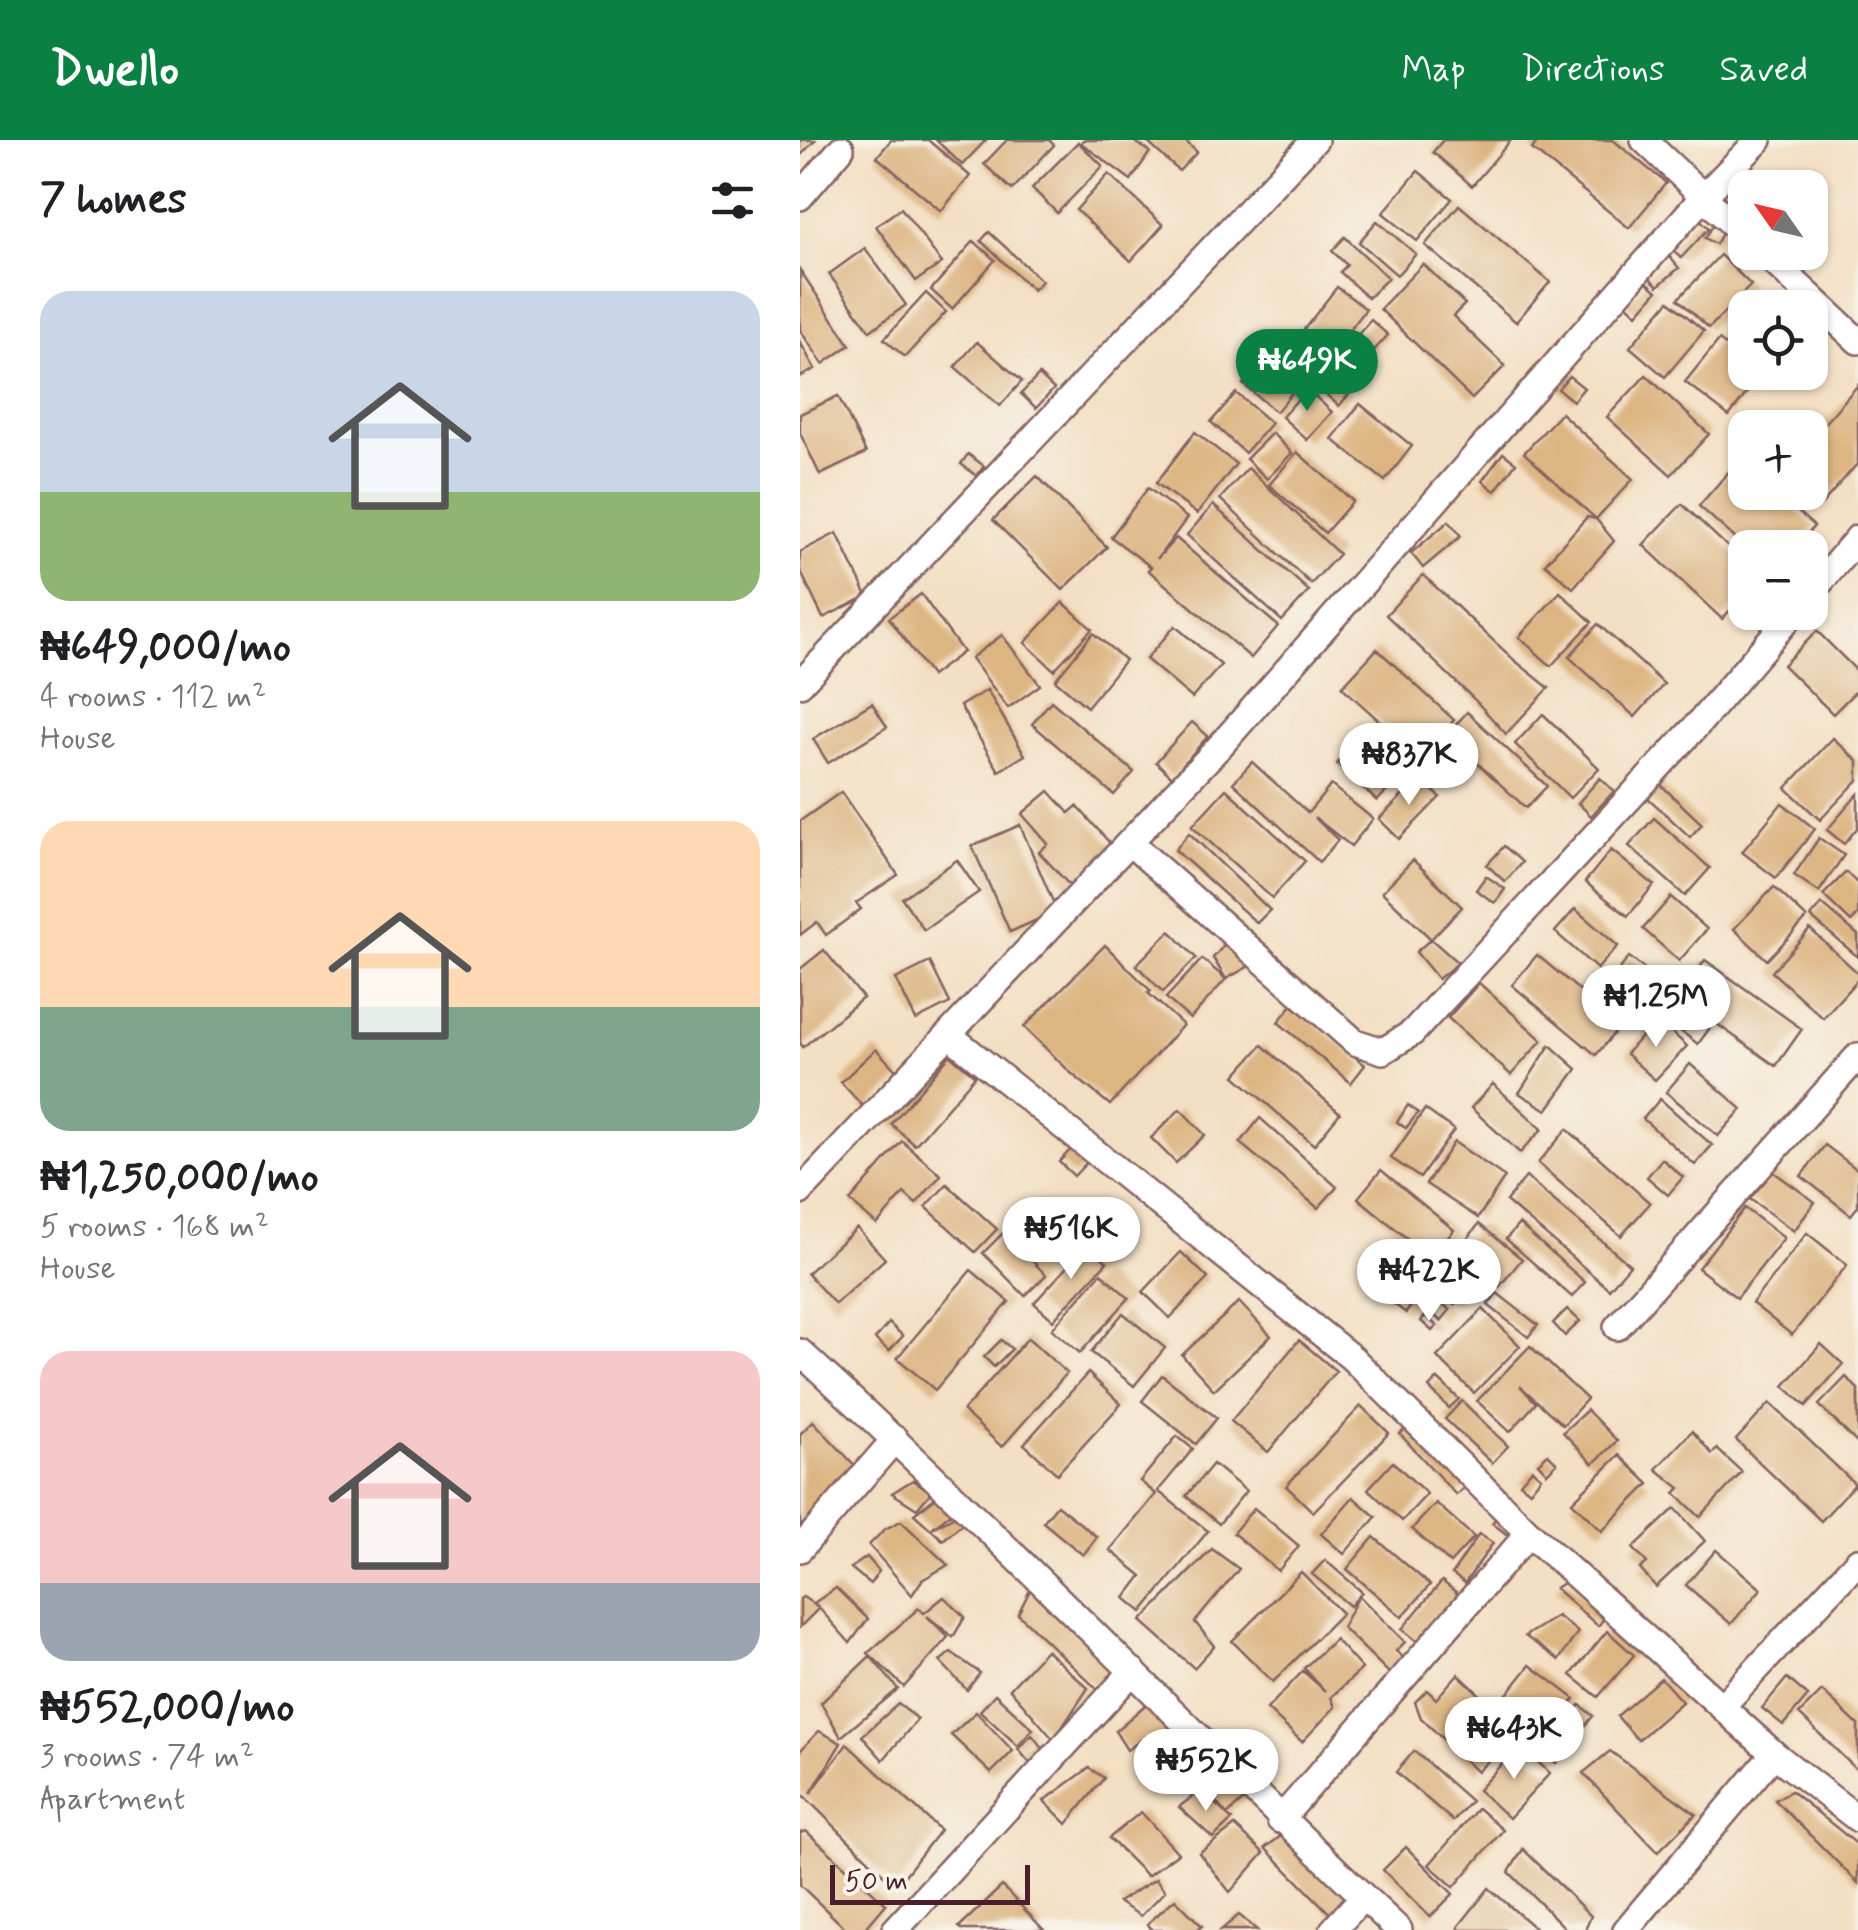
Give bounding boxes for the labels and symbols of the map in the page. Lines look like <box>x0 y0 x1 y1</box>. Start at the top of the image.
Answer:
north arrow <box>1728 170 1828 270</box>
pin: ₦649K <box>1237 329 1377 414</box>
pin: ₦837K <box>1339 723 1479 808</box>
pin: ₦1.25M <box>1575 965 1737 1050</box>
pin: ₦516K <box>1001 1197 1141 1282</box>
pin: ₦422K <box>1359 1239 1499 1324</box>
pin: ₦643K <box>1444 1697 1584 1782</box>
pin: ₦552K <box>1136 1729 1276 1814</box>
scale bar <box>830 1860 1030 1904</box>

